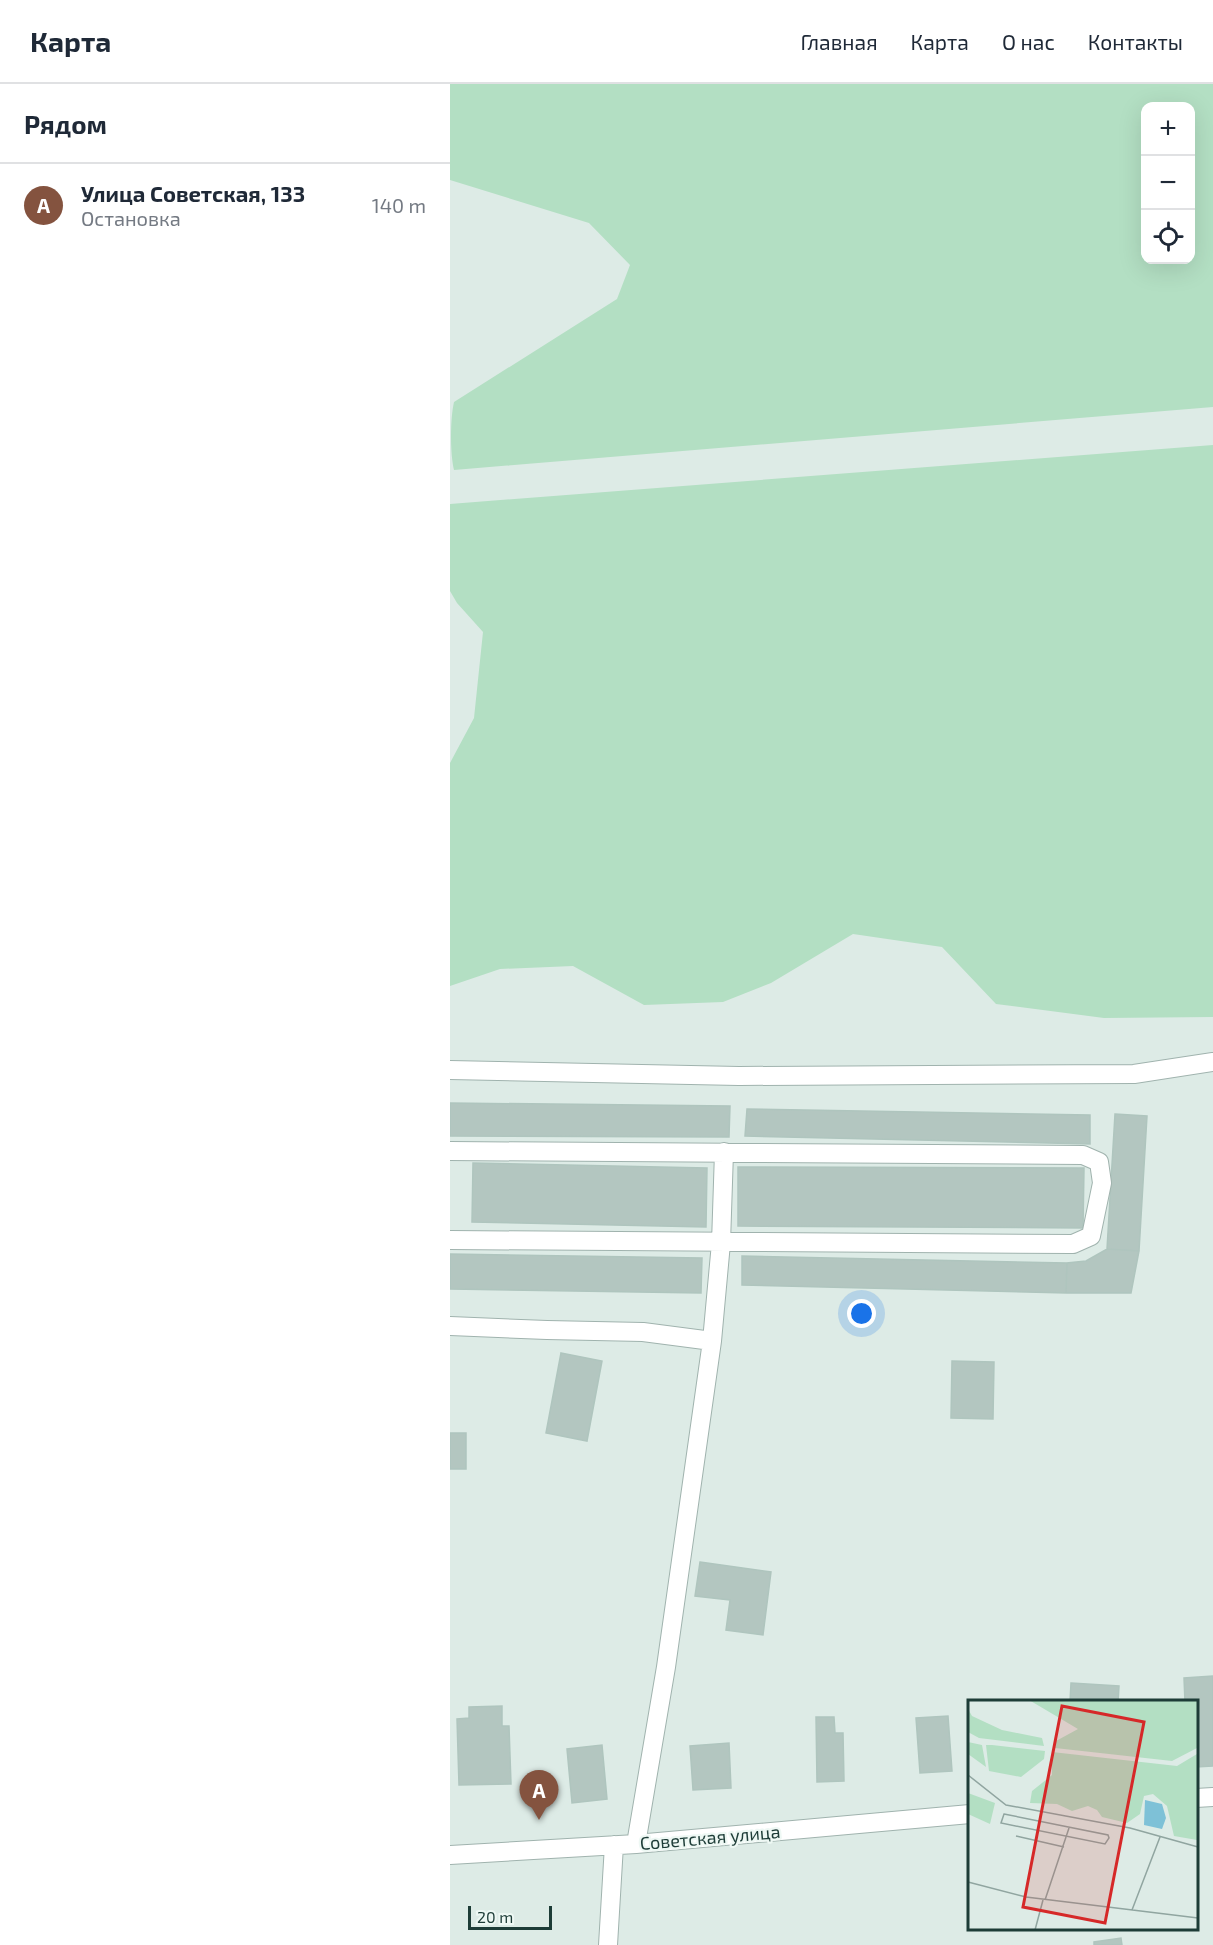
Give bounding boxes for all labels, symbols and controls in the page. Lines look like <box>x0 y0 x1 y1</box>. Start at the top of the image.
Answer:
text: Карта <box>30 24 111 58</box>
text: Главная <box>801 29 878 54</box>
text: Карта <box>911 29 969 54</box>
text: О нас <box>1002 29 1055 54</box>
text: Контакты <box>1088 29 1183 54</box>
map controls <box>1141 102 1195 264</box>
button: + <box>1141 102 1195 156</box>
text: Рядом <box>24 108 107 139</box>
button: − <box>1141 156 1195 210</box>
text: Улица Советская, 133 <box>81 180 305 206</box>
text: A <box>37 193 50 217</box>
text: 140 m <box>372 193 426 217</box>
text: Остановка <box>81 206 181 230</box>
button: locate <box>1141 210 1195 264</box>
your location <box>847 1299 876 1328</box>
inset map <box>968 1700 1198 1930</box>
pin: A <box>520 1770 559 1820</box>
street label: Советская улица <box>639 1820 781 1854</box>
scale bar <box>468 1903 552 1930</box>
text: 20 m <box>477 1907 513 1926</box>

